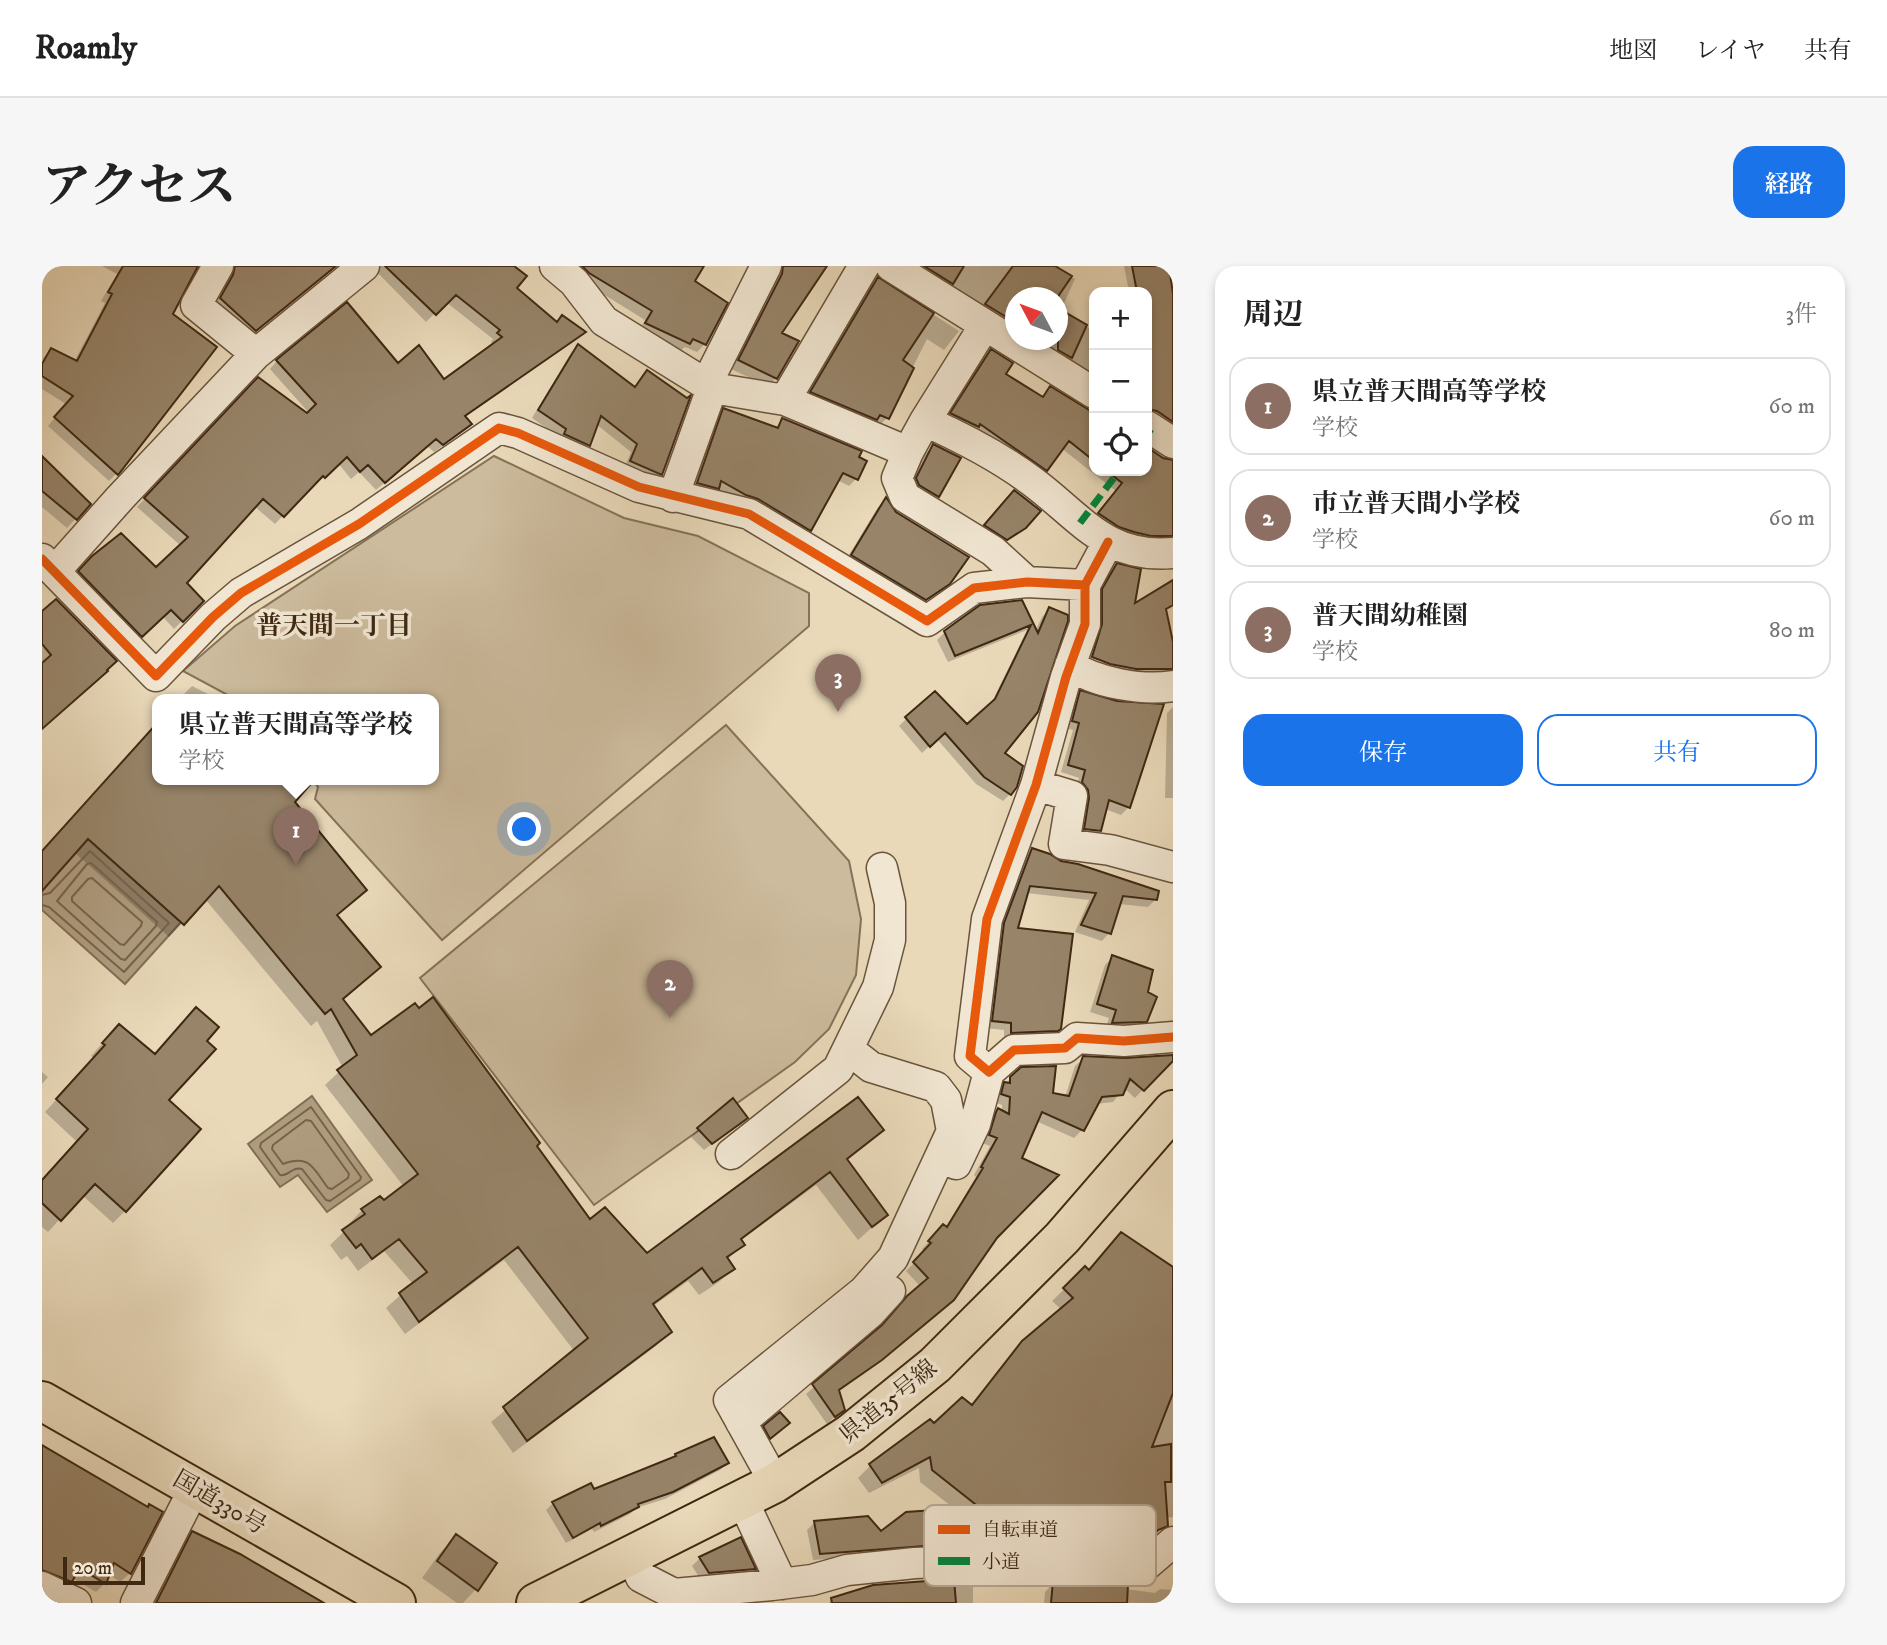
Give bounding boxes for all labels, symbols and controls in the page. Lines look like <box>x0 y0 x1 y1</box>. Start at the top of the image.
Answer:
text: Roamly <box>35 28 137 69</box>
text: 地図 <box>1609 36 1657 66</box>
text: レイヤ <box>1695 36 1766 66</box>
text: 共有 <box>1804 36 1852 66</box>
button: 経路 <box>1733 146 1845 218</box>
text: アクセス <box>42 157 237 219</box>
north arrow <box>1005 287 1068 350</box>
map controls <box>1089 287 1152 476</box>
button: + <box>1089 287 1152 350</box>
text: 周辺 <box>1243 297 1303 334</box>
text: 3件 <box>1785 300 1817 329</box>
button: − <box>1089 350 1152 413</box>
text: 県立普天間高等学校 <box>1312 376 1546 409</box>
text: 1 <box>1264 392 1272 421</box>
text: 60 m <box>1768 392 1815 421</box>
button: locate <box>1089 413 1152 476</box>
text: 学校 <box>1312 414 1358 443</box>
text: 市立普天間小学校 <box>1312 488 1520 521</box>
text: 2 <box>1262 504 1274 533</box>
text: 60 m <box>1768 504 1815 533</box>
text: 学校 <box>1312 526 1358 555</box>
text: 普天間幼稚園 <box>1312 600 1468 633</box>
district label: 普天間一丁目 <box>256 610 412 643</box>
text: 3 <box>1264 616 1272 645</box>
text: 80 m <box>1769 616 1815 645</box>
text: 学校 <box>1312 638 1358 667</box>
pin: 3 <box>815 654 861 712</box>
popup <box>152 694 439 785</box>
text: 県立普天間高等学校 <box>178 709 413 742</box>
button: 保存 <box>1243 714 1523 786</box>
button: 共有 <box>1537 714 1817 786</box>
text: 学校 <box>178 747 224 776</box>
pin: 1 <box>273 807 319 865</box>
your location <box>507 812 541 846</box>
pin: 2 <box>647 960 693 1018</box>
street label: 県道35号線 <box>834 1353 943 1450</box>
street label: 国道330号 <box>167 1464 272 1542</box>
legend <box>924 1505 1156 1586</box>
text: 自転車道 <box>982 1519 1058 1542</box>
text: 小道 <box>982 1551 1020 1574</box>
scale bar <box>63 1554 145 1586</box>
text: 20 m <box>74 1557 112 1580</box>

